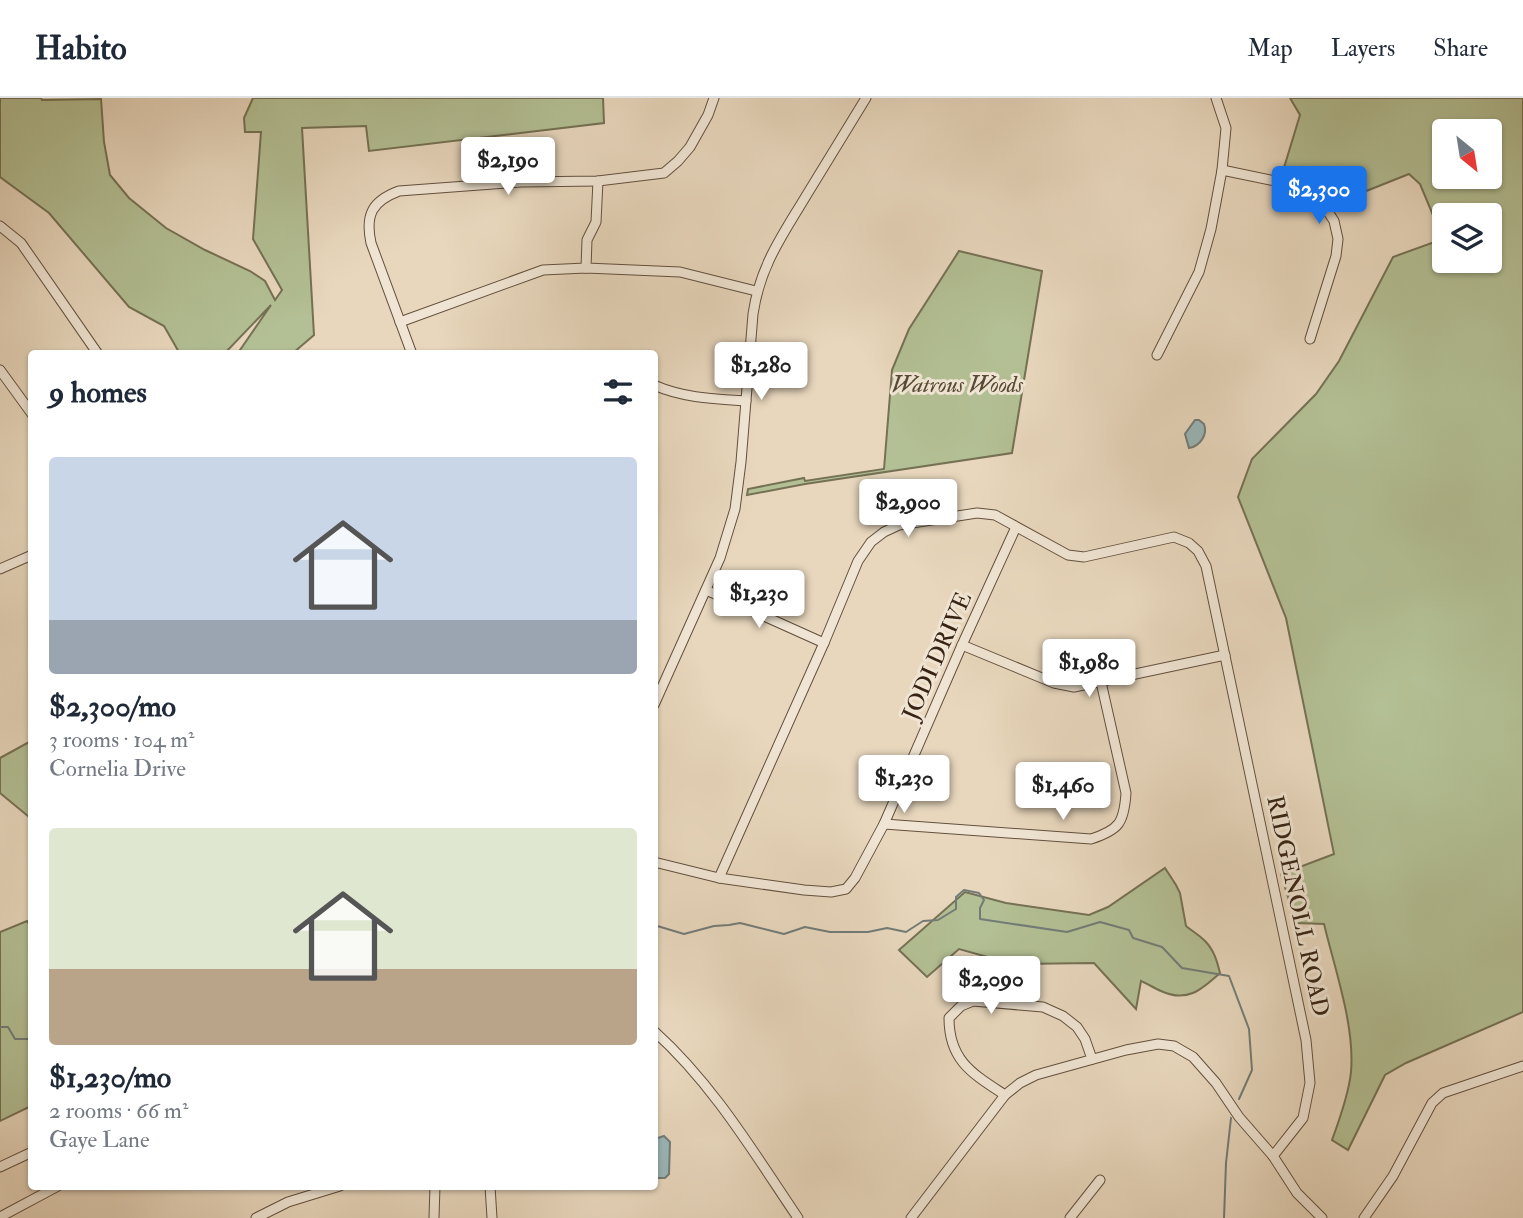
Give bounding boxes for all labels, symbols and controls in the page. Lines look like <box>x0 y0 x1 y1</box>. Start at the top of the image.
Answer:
text: Habito <box>35 28 127 69</box>
text: Map <box>1248 33 1293 64</box>
text: Layers <box>1331 33 1395 64</box>
text: Share <box>1433 33 1488 64</box>
north arrow <box>1432 119 1502 189</box>
map controls <box>1432 119 1502 273</box>
pin: $2,190 <box>451 138 565 197</box>
text: $2,190 <box>477 145 539 174</box>
pin: $2,300 <box>1262 166 1376 226</box>
text: $2,300 <box>1288 174 1350 203</box>
button: layers <box>1432 203 1502 273</box>
pin: $1,280 <box>704 342 818 402</box>
text: $1,280 <box>731 350 791 379</box>
park label: Watrous Woods <box>891 370 1023 399</box>
icon: filters <box>599 373 637 411</box>
text: 9 homes <box>49 374 147 411</box>
pin: $2,900 <box>851 480 965 539</box>
text: $2,900 <box>875 487 941 516</box>
icon: home <box>280 502 406 628</box>
pin: $1,230 <box>702 570 816 630</box>
text: $1,230 <box>730 578 788 607</box>
street label: JODI DRIVE <box>895 587 978 726</box>
pin: $1,980 <box>1032 640 1146 699</box>
text: $1,980 <box>1058 647 1120 676</box>
text: $2,300/mo <box>49 688 176 725</box>
text: 3 rooms · 104 m² <box>49 725 195 754</box>
text: Cornelia Drive <box>49 754 186 783</box>
pin: $1,230 <box>847 756 961 815</box>
pin: $1,460 <box>1006 762 1120 822</box>
text: $1,230 <box>875 763 933 792</box>
text: $1,460 <box>1031 770 1095 799</box>
street label: RIDGENOLL ROAD <box>1260 793 1336 1019</box>
icon: home <box>280 873 406 999</box>
pin: $2,090 <box>934 956 1048 1016</box>
text: $2,090 <box>958 964 1024 993</box>
text: $1,230/mo <box>49 1059 171 1096</box>
text: 2 rooms · 66 m² <box>49 1096 188 1125</box>
text: Gaye Lane <box>49 1125 150 1154</box>

